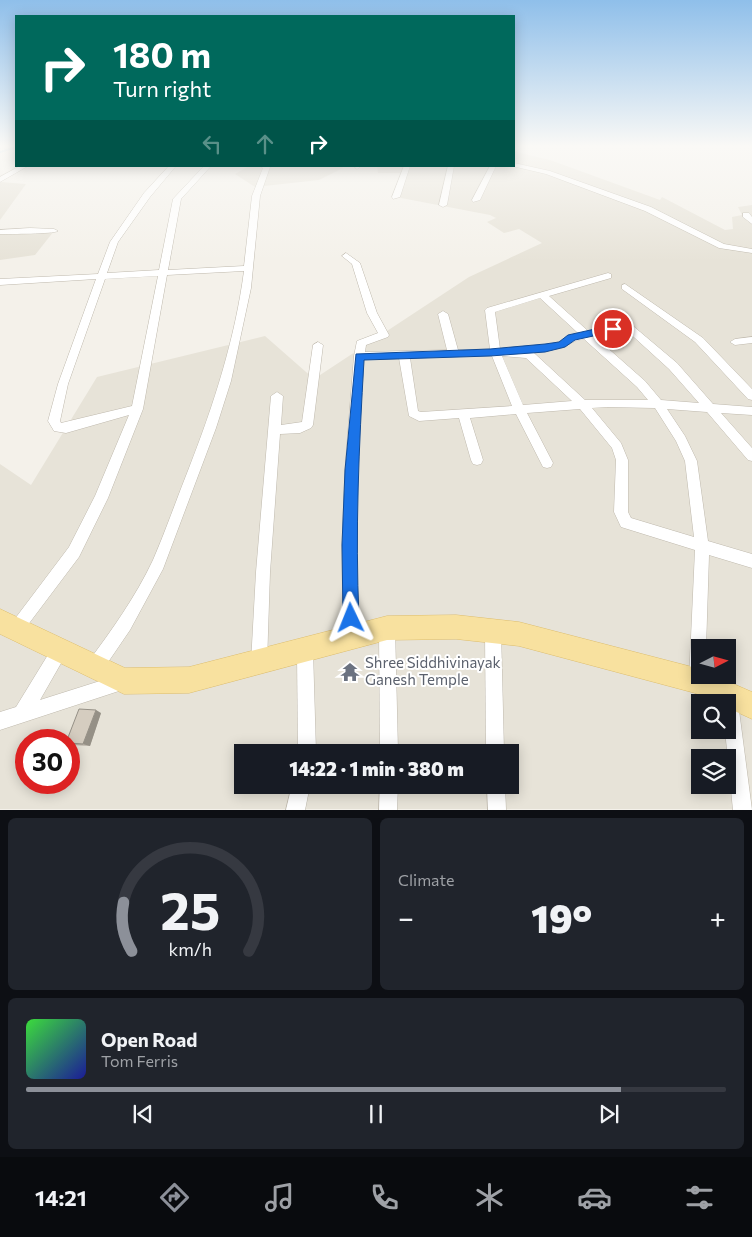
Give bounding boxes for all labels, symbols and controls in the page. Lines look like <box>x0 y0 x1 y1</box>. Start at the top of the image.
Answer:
text: 180 m <box>113 32 211 75</box>
icon: right <box>30 35 95 100</box>
text: Turn right <box>113 75 211 102</box>
icon: left <box>198 130 226 158</box>
icon: ahead <box>251 130 279 158</box>
icon: right <box>304 130 332 158</box>
pin <box>592 308 634 350</box>
icon: arrive <box>599 315 627 343</box>
position arrow <box>324 591 376 643</box>
north arrow <box>691 639 736 684</box>
map controls <box>691 639 736 794</box>
place label: Shree Siddhivinayak Ganesh Temple <box>365 653 501 688</box>
temple icon: Shree Siddhivinayak Ganesh Temple <box>339 661 361 683</box>
button: search <box>691 694 736 739</box>
speed limit sign: 30 <box>15 729 80 794</box>
button: layers <box>691 749 736 794</box>
text: 14:22 · 1 min · 380 m <box>289 757 464 780</box>
text: Climate <box>398 870 454 889</box>
text: 25 <box>160 877 220 941</box>
text: 19° <box>531 894 592 941</box>
text: − <box>398 900 414 934</box>
text: + <box>710 900 726 934</box>
text: km/h <box>168 938 212 960</box>
text: Open Road <box>101 1028 197 1051</box>
text: Tom Ferris <box>101 1051 178 1070</box>
icon: previous <box>129 1100 157 1128</box>
icon: pause <box>362 1100 390 1128</box>
icon: next <box>595 1100 623 1128</box>
icon: directions <box>157 1180 192 1215</box>
icon: music <box>262 1180 297 1215</box>
icon: phone <box>367 1180 402 1215</box>
icon: climate <box>472 1180 507 1215</box>
icon: car <box>577 1180 612 1215</box>
icon: filters <box>682 1180 717 1215</box>
text: 14:21 <box>35 1184 87 1211</box>

